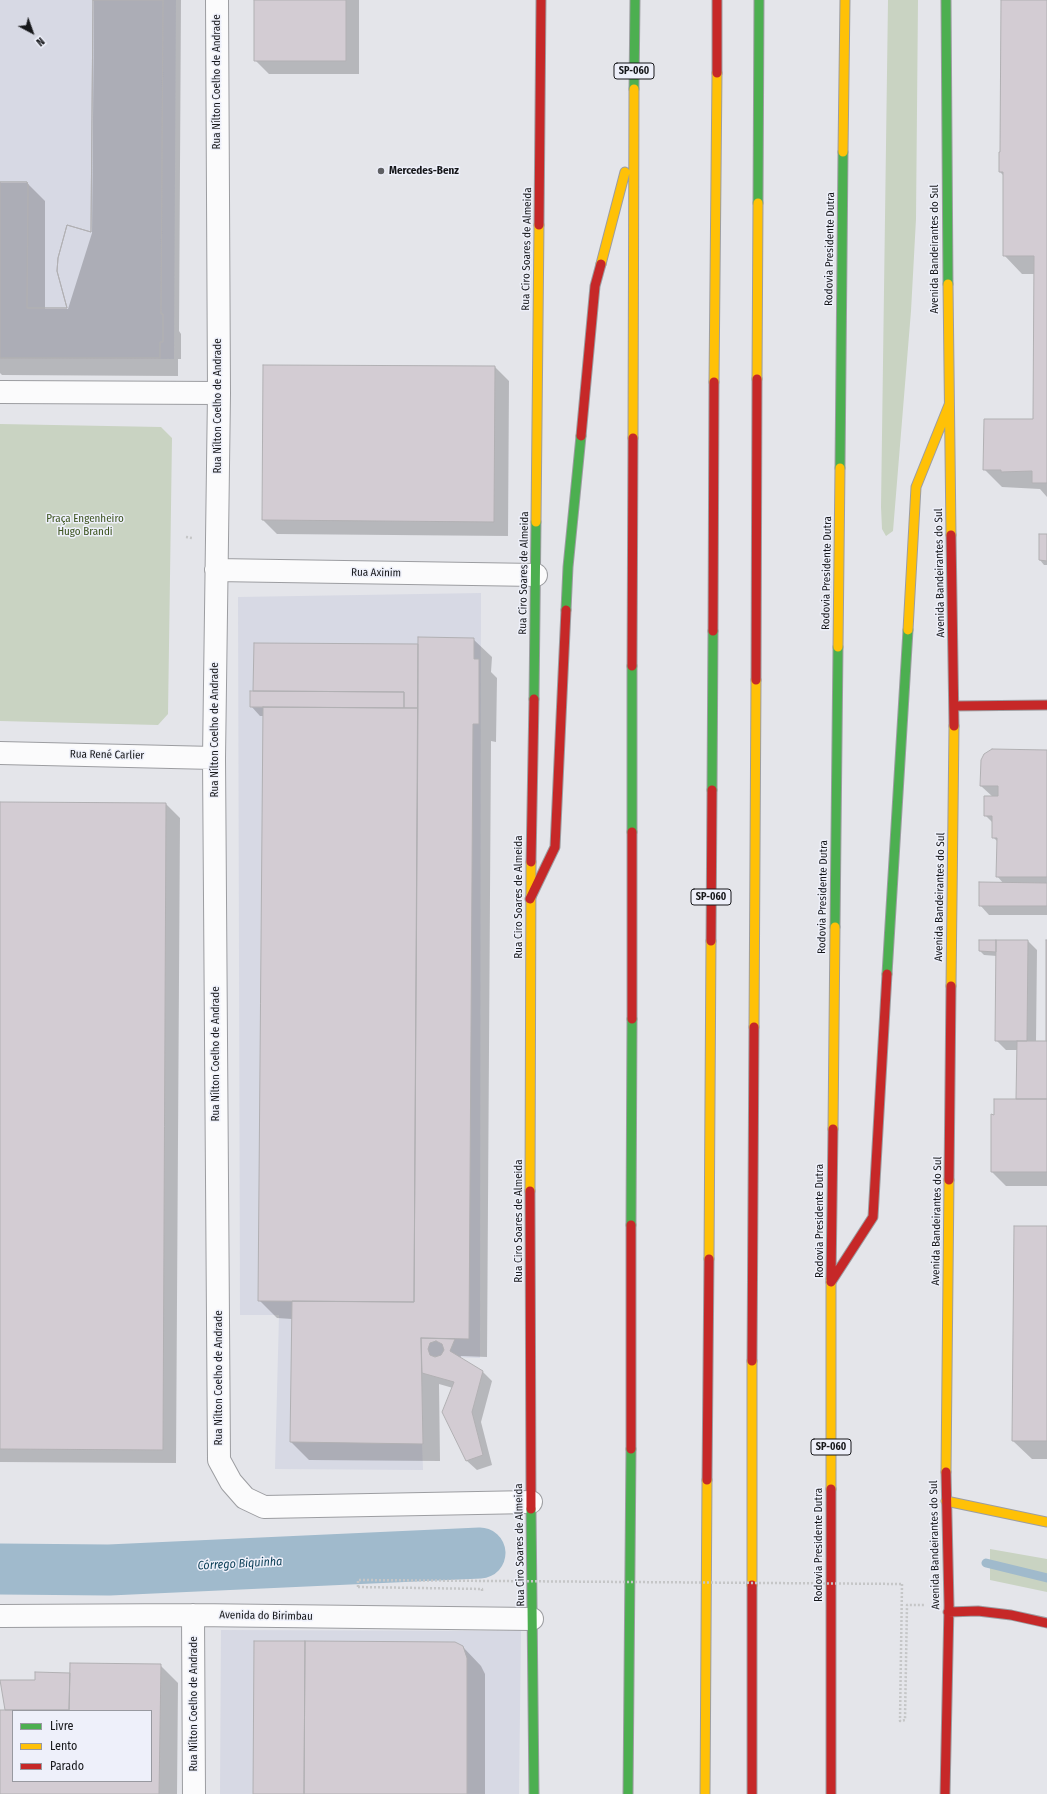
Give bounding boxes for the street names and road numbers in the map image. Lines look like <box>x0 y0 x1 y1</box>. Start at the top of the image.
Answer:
street label: Rua Nílton Coelho de Andrade <box>210 14 224 150</box>
road number: SP-060 <box>614 63 654 79</box>
street label: Avenida Bandeirantes do Sul <box>928 184 942 314</box>
street label: Rua Ciro Soares de Almeida <box>519 187 535 311</box>
street label: Rodovia Presidente Dutra <box>822 192 838 306</box>
street label: Rua Nílton Coelho de Andrade <box>211 338 225 474</box>
street label: Avenida Bandeirantes do Sul <box>932 508 948 638</box>
street label: Rua Ciro Soares de Almeida <box>516 511 532 635</box>
street label: Rodovia Presidente Dutra <box>819 516 835 630</box>
street label: Rua Axinim <box>351 566 401 580</box>
street label: Rua Nílton Coelho de Andrade <box>208 662 222 798</box>
street label: Rua René Carlier <box>70 748 144 762</box>
street label: Avenida Bandeirantes do Sul <box>932 832 948 962</box>
street label: Rua Ciro Soares de Almeida <box>512 835 526 959</box>
street label: Rodovia Presidente Dutra <box>815 840 831 954</box>
road number: SP-060 <box>691 889 731 905</box>
street label: Rua Nílton Coelho de Andrade <box>209 986 223 1122</box>
street label: Avenida Bandeirantes do Sul <box>929 1156 945 1286</box>
street label: Rua Ciro Soares de Almeida <box>512 1159 526 1283</box>
street label: Rodovia Presidente Dutra <box>813 1164 827 1278</box>
street label: Rua Nílton Coelho de Andrade <box>212 1310 226 1446</box>
road number: SP-060 <box>811 1439 851 1455</box>
street label: Avenida Bandeirantes do Sul <box>927 1480 943 1610</box>
street label: Rua Ciro Soares de Almeida <box>512 1483 528 1607</box>
street label: Rodovia Presidente Dutra <box>812 1488 826 1602</box>
street label: Avenida do Birimbau <box>219 1609 313 1623</box>
street label: Rua Nílton Coelho de Andrade <box>187 1636 201 1772</box>

